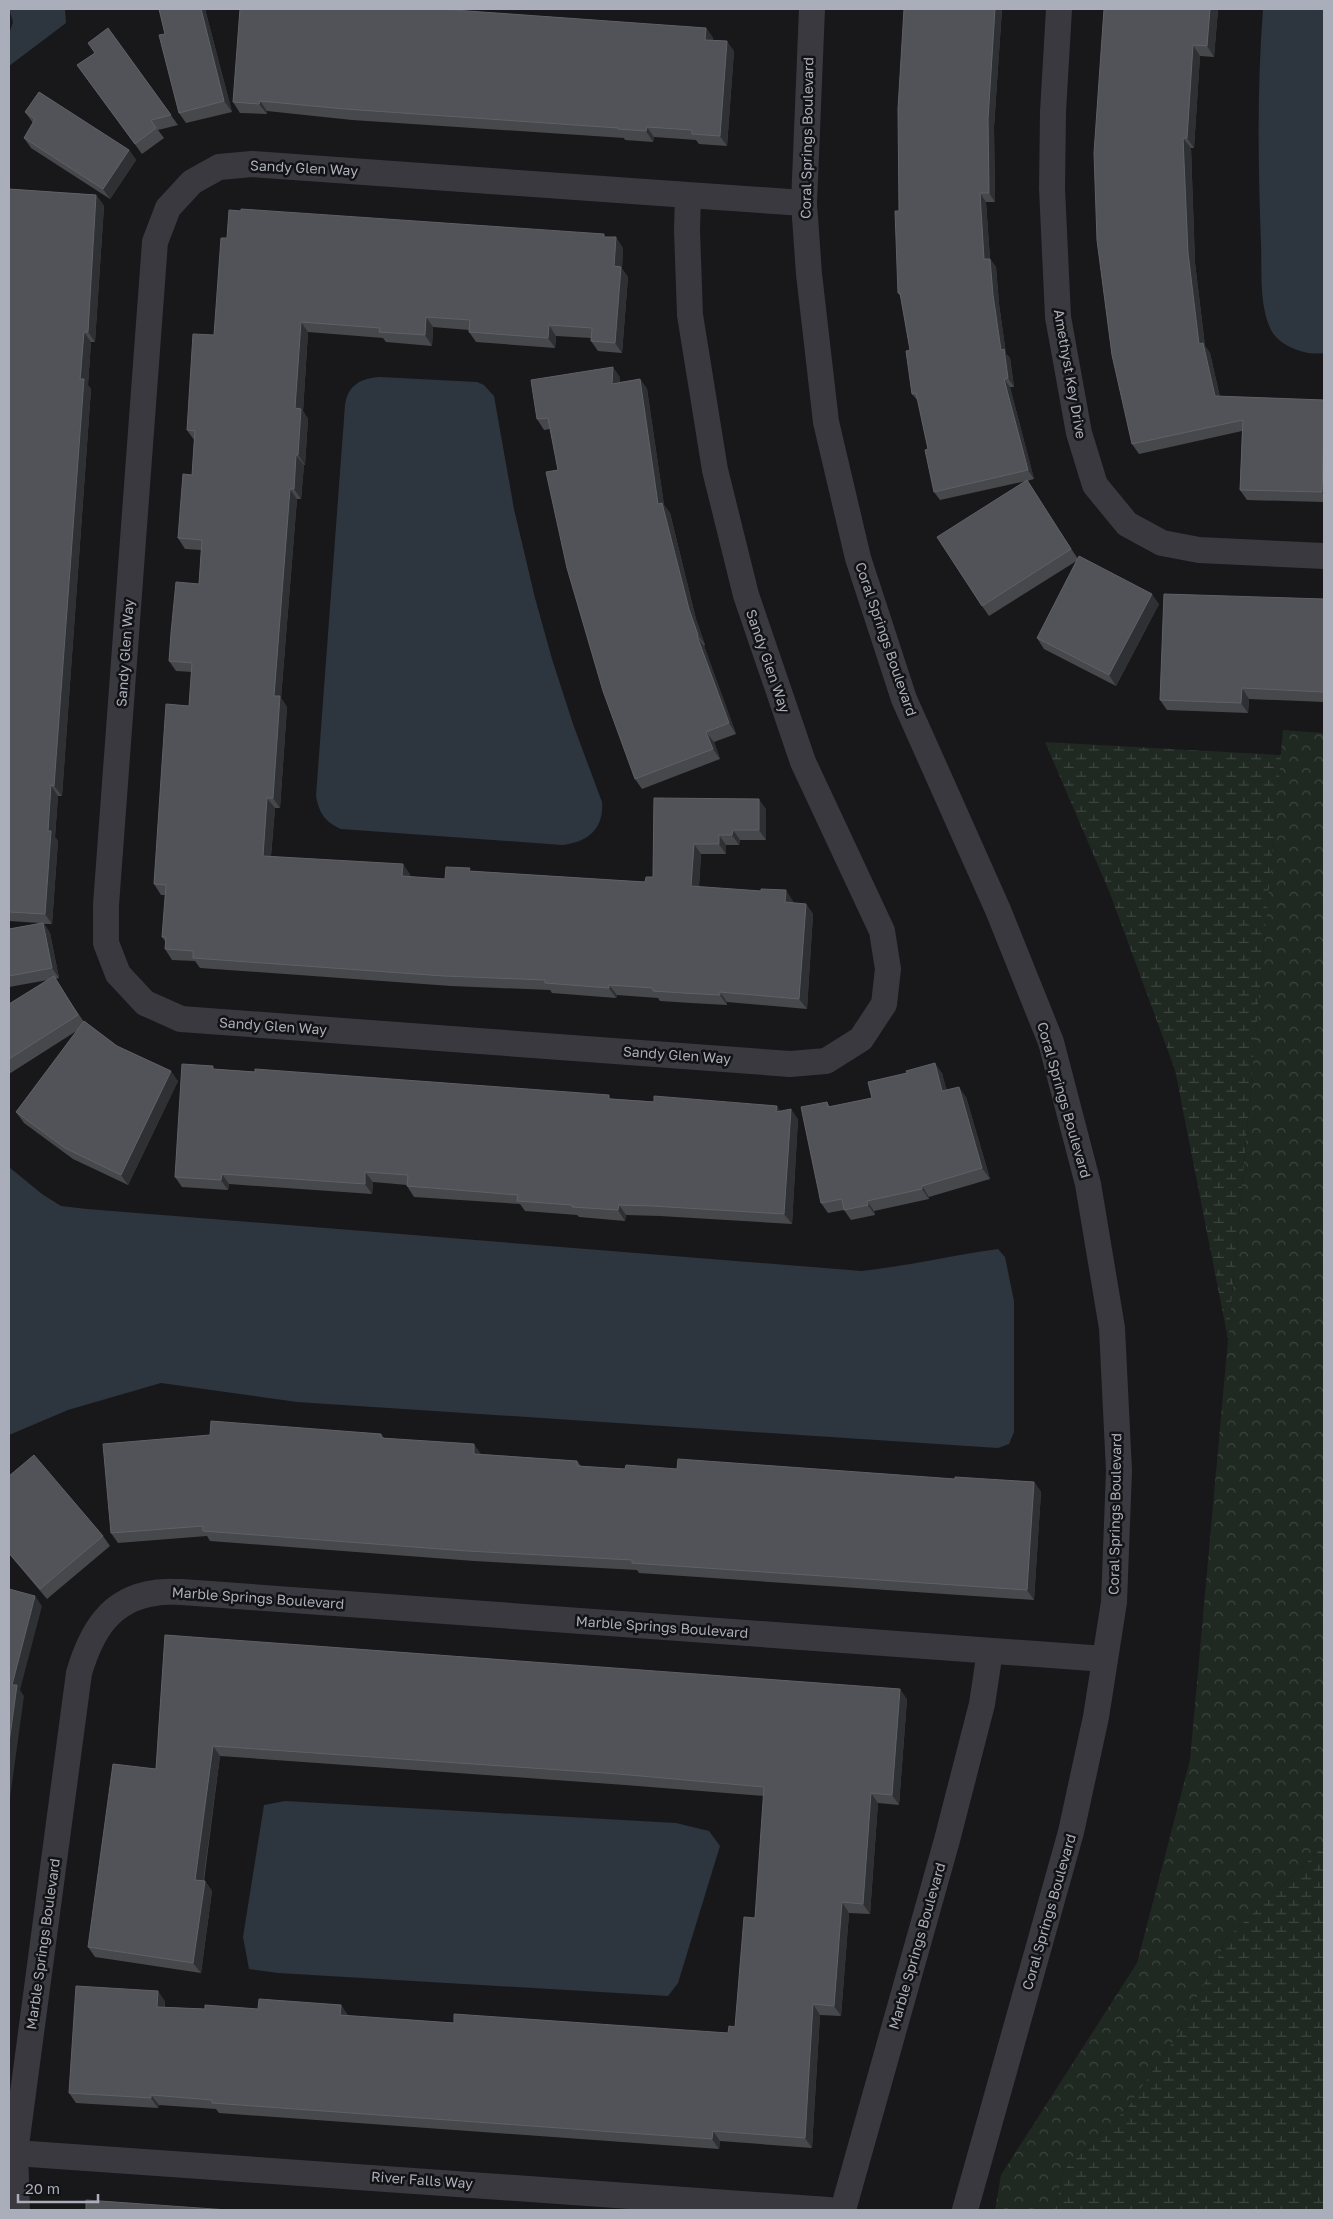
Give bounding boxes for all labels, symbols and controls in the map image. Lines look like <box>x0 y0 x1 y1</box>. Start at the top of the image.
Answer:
street label: Coral Springs Boulevard <box>797 57 816 219</box>
street label: Sandy Glen Way <box>250 156 359 179</box>
street label: Amethyst Key Drive <box>1051 308 1090 440</box>
street label: Coral Springs Boulevard <box>852 560 921 718</box>
street label: Sandy Glen Way <box>112 598 137 708</box>
street label: Sandy Glen Way <box>743 607 794 715</box>
street label: Sandy Glen Way <box>218 1013 328 1038</box>
street label: Coral Springs Boulevard <box>1034 1020 1095 1180</box>
street label: Sandy Glen Way <box>622 1042 732 1067</box>
street label: Coral Springs Boulevard <box>1105 1433 1124 1595</box>
street label: Marble Springs Boulevard <box>171 1583 345 1612</box>
street label: Marble Springs Boulevard <box>575 1612 749 1641</box>
street label: Coral Springs Boulevard <box>1018 1832 1079 1992</box>
street label: Marble Springs Boulevard <box>22 1857 63 2031</box>
street label: Marble Springs Boulevard <box>885 1861 948 2031</box>
street label: River Falls Way <box>371 2167 474 2192</box>
scale bar <box>18 2172 98 2204</box>
text: 20 m <box>25 2179 60 2197</box>

